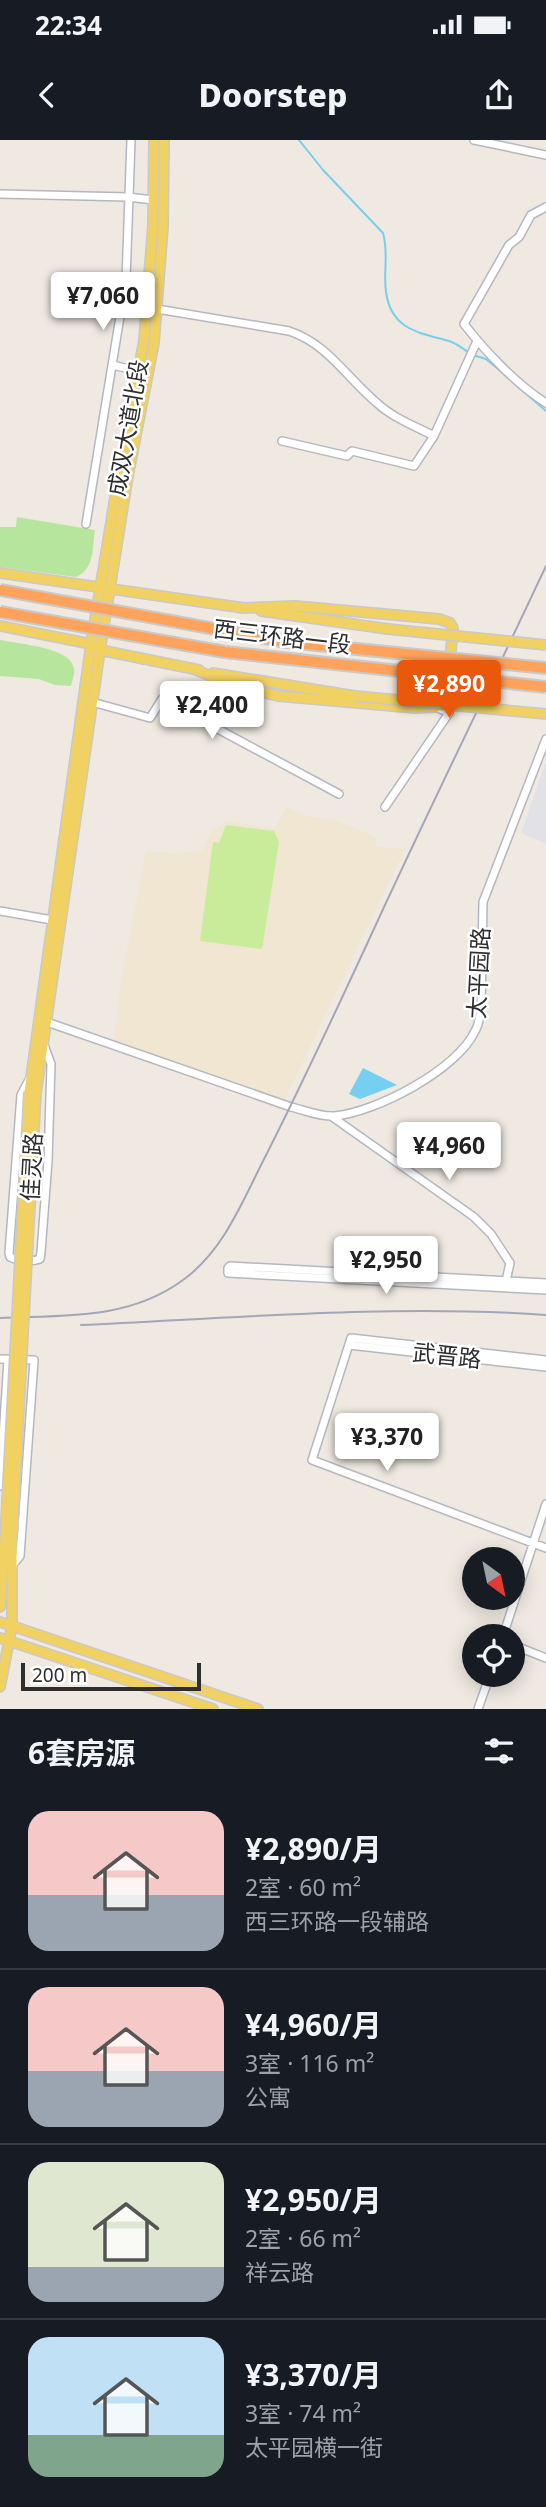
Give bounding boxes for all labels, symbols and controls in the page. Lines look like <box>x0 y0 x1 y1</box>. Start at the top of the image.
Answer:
text: 22:34 <box>35 7 102 43</box>
text: Doorstep <box>199 73 347 116</box>
icon: back <box>28 76 66 114</box>
icon: share <box>480 76 518 114</box>
pin: ¥7,060 <box>46 272 160 332</box>
text: ¥7,060 <box>67 279 139 311</box>
street label: 成双大道北段 <box>99 357 155 499</box>
street label: 西三环路一段 <box>212 612 353 660</box>
pin: ¥2,890 <box>392 660 506 720</box>
text: ¥2,890 <box>413 667 485 699</box>
pin: ¥2,400 <box>155 682 269 741</box>
text: ¥2,400 <box>176 688 248 720</box>
street label: 太平园路 <box>460 926 496 1020</box>
pin: ¥4,960 <box>392 1122 506 1182</box>
text: ¥4,960 <box>413 1129 485 1161</box>
street label: 佳灵路 <box>13 1132 49 1202</box>
pin: ¥2,950 <box>329 1236 443 1296</box>
text: ¥2,950 <box>350 1243 422 1275</box>
street label: 武晋路 <box>411 1335 483 1375</box>
pin: ¥3,370 <box>330 1414 444 1473</box>
text: ¥3,370 <box>351 1420 423 1452</box>
north arrow <box>462 1547 525 1610</box>
map controls <box>462 1547 525 1687</box>
button: locate <box>462 1624 525 1687</box>
scale bar <box>21 1660 201 1692</box>
text: 200 m <box>32 1662 87 1688</box>
text: 6套房源 <box>28 1732 135 1773</box>
icon: filters <box>480 1732 518 1770</box>
text: ¥2,890/月 <box>245 1828 382 1869</box>
icon: home <box>84 1839 168 1923</box>
text: 2室 · 60 m² <box>245 1871 361 1903</box>
text: 西三环路一段辅路 <box>245 1905 429 1937</box>
text: ¥4,960/月 <box>245 2004 382 2045</box>
icon: home <box>84 2015 168 2099</box>
text: 3室 · 116 m² <box>245 2047 374 2079</box>
text: 公寓 <box>245 2081 291 2113</box>
text: ¥2,950/月 <box>245 2179 382 2220</box>
icon: home <box>84 2190 168 2274</box>
text: 2室 · 66 m² <box>245 2222 361 2254</box>
text: 祥云路 <box>245 2256 314 2288</box>
text: ¥3,370/月 <box>245 2354 382 2395</box>
icon: home <box>84 2365 168 2449</box>
text: 3室 · 74 m² <box>245 2397 361 2429</box>
text: 太平园横一街 <box>245 2431 383 2463</box>

